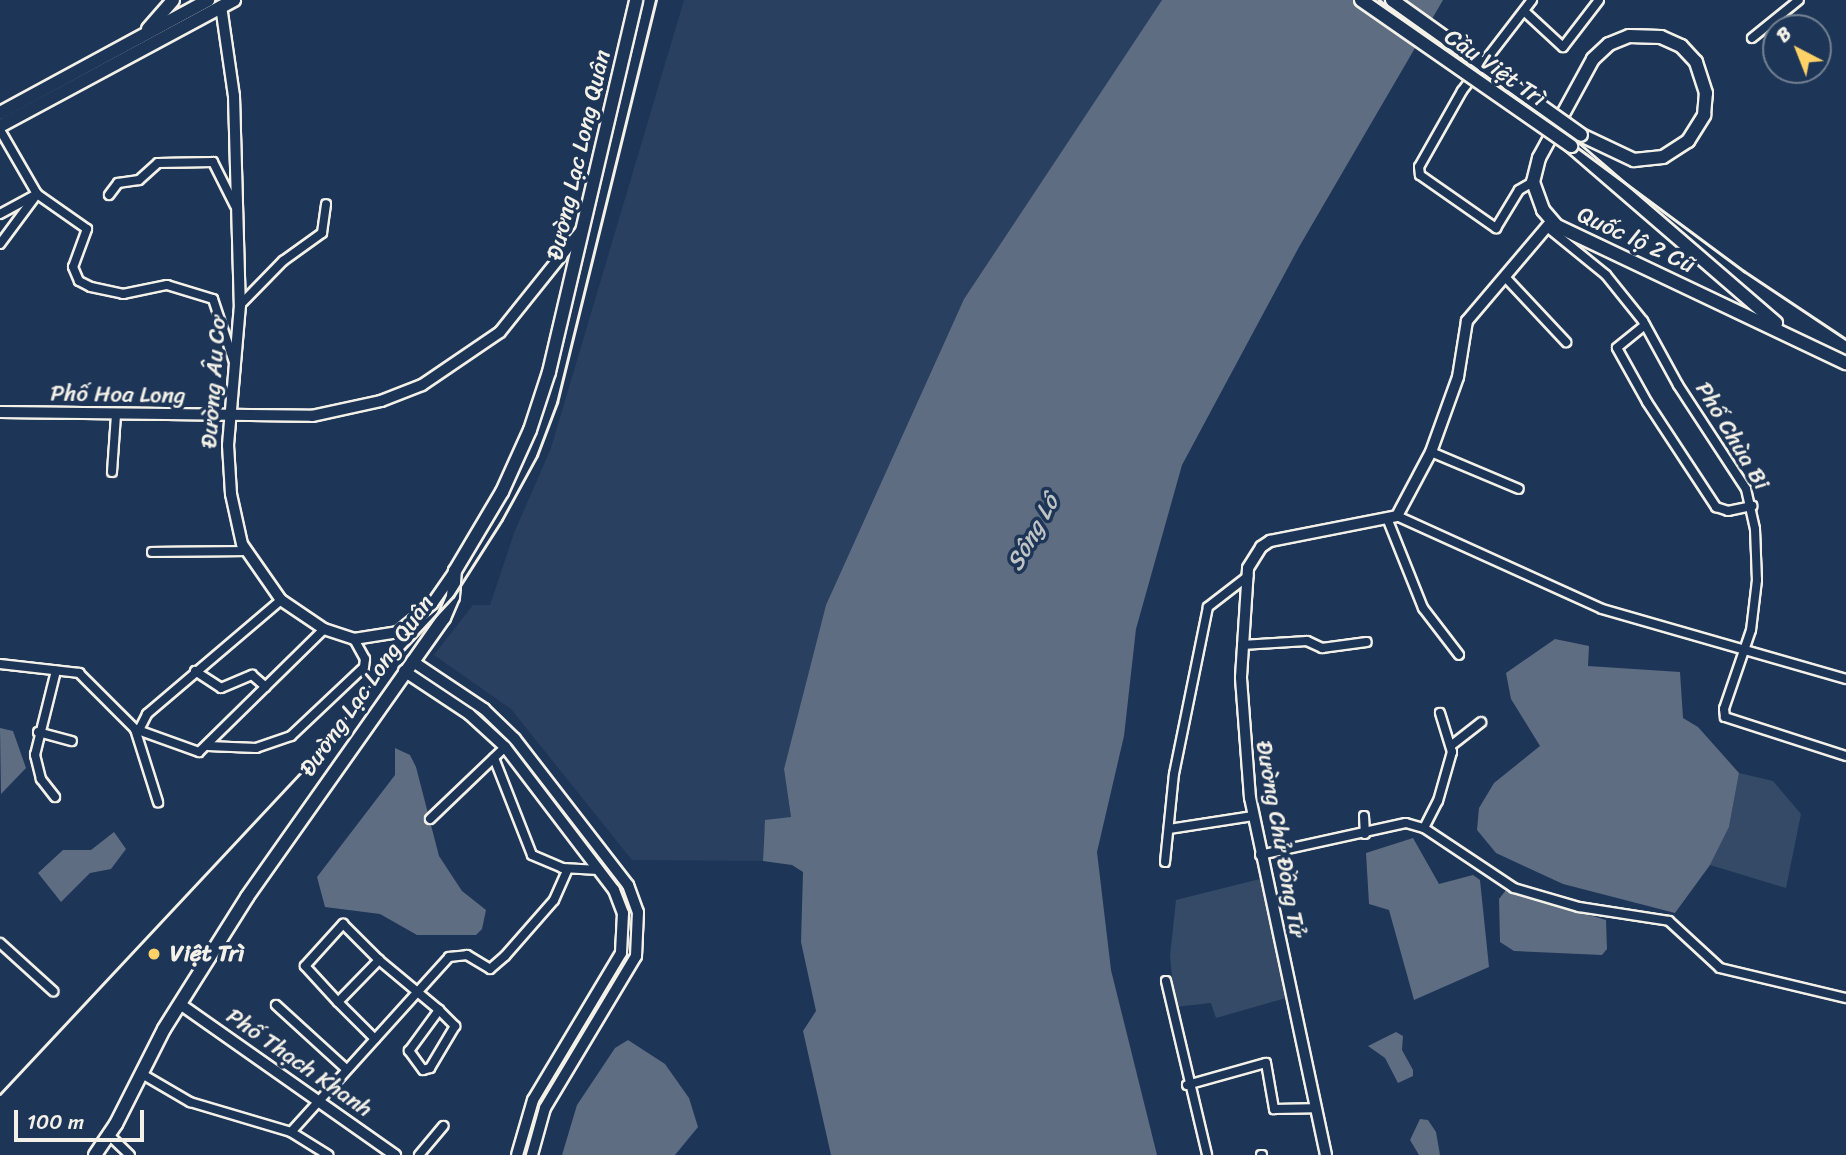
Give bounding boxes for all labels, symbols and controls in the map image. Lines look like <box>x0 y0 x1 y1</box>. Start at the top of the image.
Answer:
north arrow <box>1762 14 1832 84</box>
text: B <box>1768 18 1799 51</box>
street label: Cầu Việt Trì <box>1439 23 1551 113</box>
street label: Đường Lạc Long Quân <box>541 47 617 263</box>
street label: Quốc lộ 2 Cũ <box>1573 201 1699 279</box>
street label: Đường Âu Cơ <box>196 315 232 449</box>
street label: Phố Chùa Bi <box>1689 377 1775 495</box>
street label: Phố Hoa Long <box>50 380 186 410</box>
water label: Sông Lô <box>1001 490 1065 576</box>
street label: Đường Lạc Long Quân <box>294 590 440 782</box>
street label: Đường Chử Đồng Tử <box>1249 739 1311 939</box>
place label: Việt Trì <box>170 940 244 968</box>
marker: Việt Trì <box>144 944 164 964</box>
street label: Phố Thạch Khanh <box>221 1002 377 1124</box>
scale bar <box>18 1096 147 1140</box>
text: 100 m <box>27 1103 84 1141</box>

